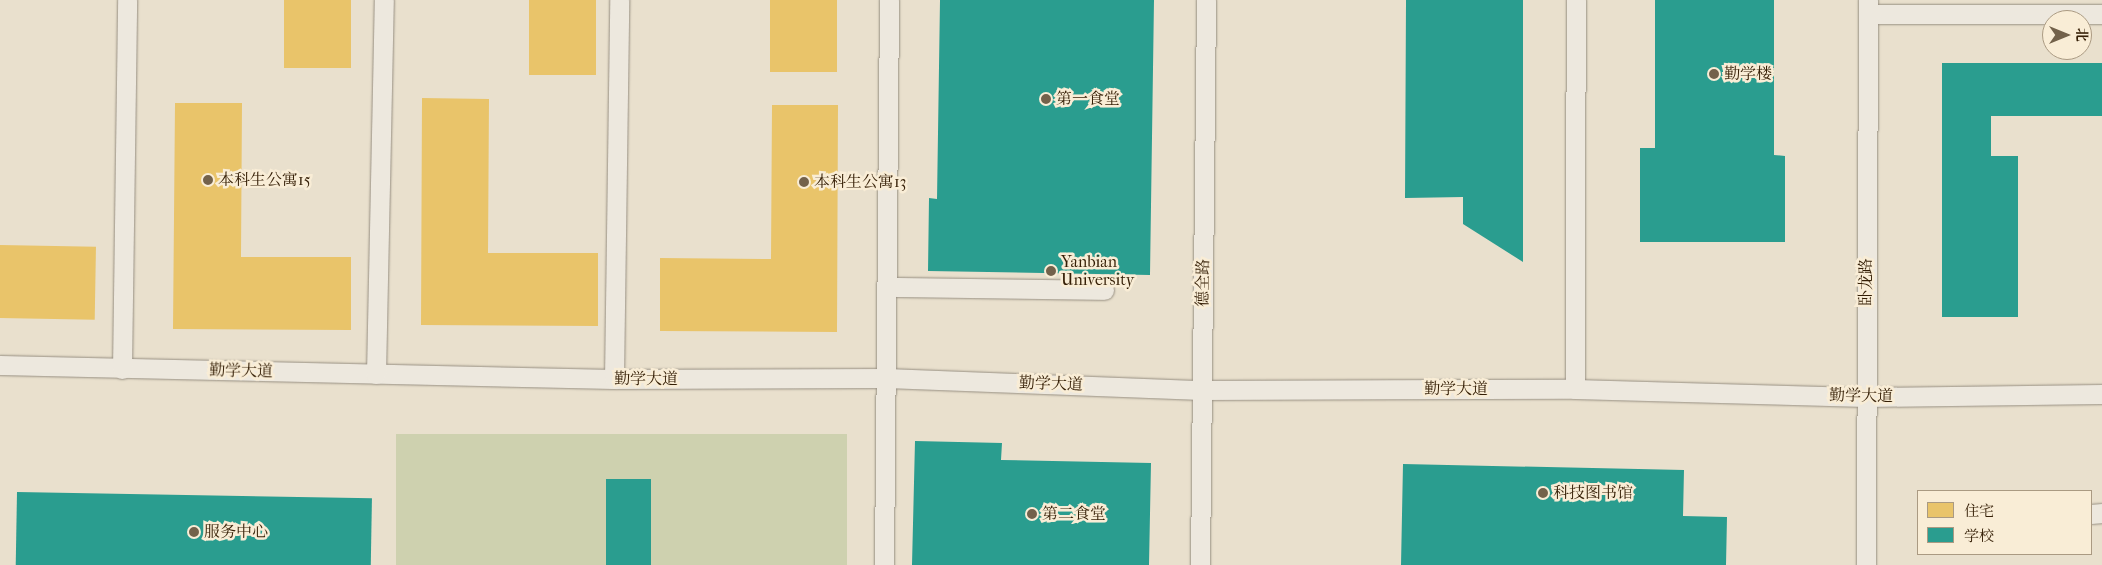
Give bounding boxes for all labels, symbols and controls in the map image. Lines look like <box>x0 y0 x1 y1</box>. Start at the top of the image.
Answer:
north arrow <box>2042 10 2092 60</box>
text: 北 <box>2073 28 2090 42</box>
place label: 勤学楼 <box>1724 64 1772 84</box>
marker: 勤学楼 <box>1708 68 1720 80</box>
place label: 第一食堂 <box>1056 89 1120 109</box>
marker: 第一食堂 <box>1040 93 1052 105</box>
place label: 本科生公寓15 <box>218 170 311 190</box>
place label: 本科生公寓13 <box>814 172 906 192</box>
marker: 本科生公寓15 <box>202 174 214 186</box>
marker: 本科生公寓13 <box>798 176 810 188</box>
place label: Yanbian University <box>1061 252 1134 290</box>
street label: 卧龙路 <box>1856 258 1876 306</box>
street label: 德全路 <box>1193 259 1213 307</box>
marker: Yanbian University <box>1045 265 1057 277</box>
street label: 勤学大道 <box>209 361 273 381</box>
street label: 勤学大道 <box>614 369 678 389</box>
street label: 勤学大道 <box>1019 373 1083 395</box>
street label: 勤学大道 <box>1424 379 1488 399</box>
street label: 勤学大道 <box>1829 386 1893 406</box>
place label: 科技图书馆 <box>1553 483 1633 503</box>
marker: 科技图书馆 <box>1537 487 1549 499</box>
legend <box>1917 490 2092 555</box>
text: 住宅 <box>1964 502 1994 520</box>
place label: 第二食堂 <box>1042 504 1106 524</box>
marker: 第二食堂 <box>1026 508 1038 520</box>
place label: 服务中心 <box>204 522 268 542</box>
marker: 服务中心 <box>188 526 200 538</box>
text: 学校 <box>1964 527 1994 545</box>

